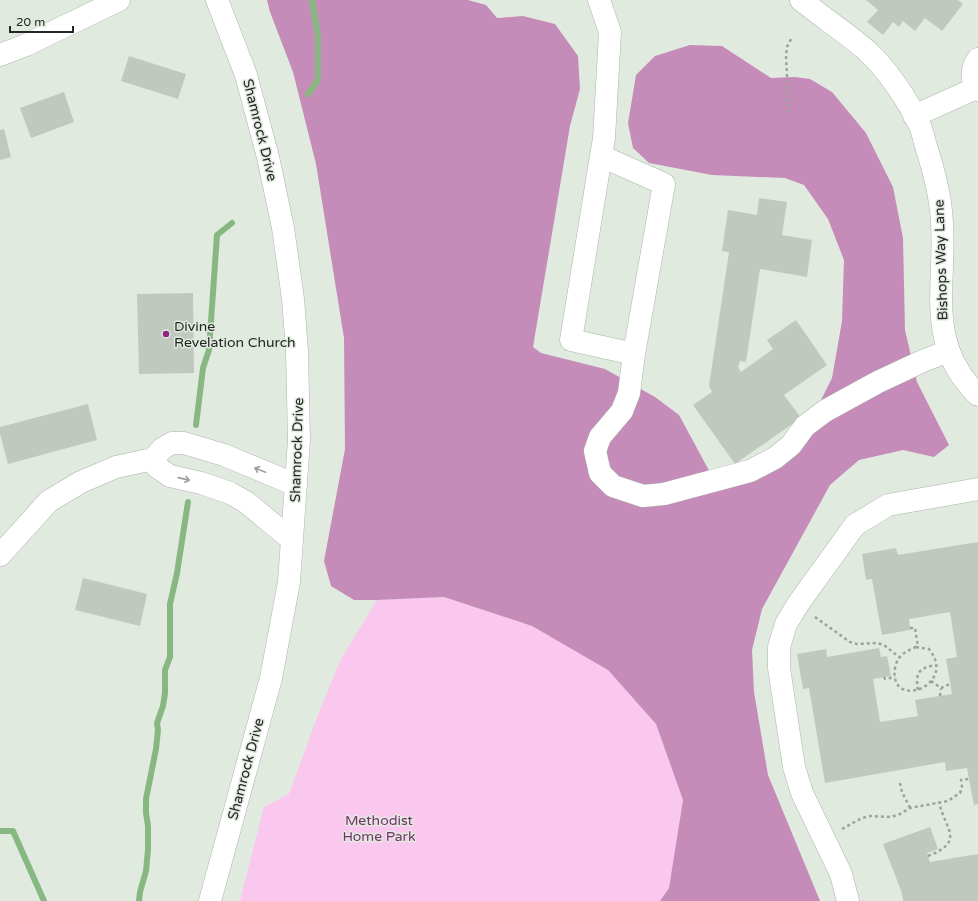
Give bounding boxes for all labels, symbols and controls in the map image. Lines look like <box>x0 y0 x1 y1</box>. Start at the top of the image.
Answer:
scale bar <box>10 8 73 34</box>
text: 20 m <box>16 15 45 29</box>
street label: Shamrock Drive <box>239 77 281 183</box>
street label: Bishops Way Lane <box>930 199 952 321</box>
place label: Divine Revelation Church <box>174 318 296 351</box>
marker: Divine Revelation Church <box>161 329 171 339</box>
street label: Shamrock Drive <box>287 397 307 503</box>
one-way arrow <box>254 465 266 473</box>
one-way arrow <box>177 476 190 484</box>
street label: Shamrock Drive <box>224 716 268 822</box>
park label: Methodist Home Park <box>342 812 416 845</box>

